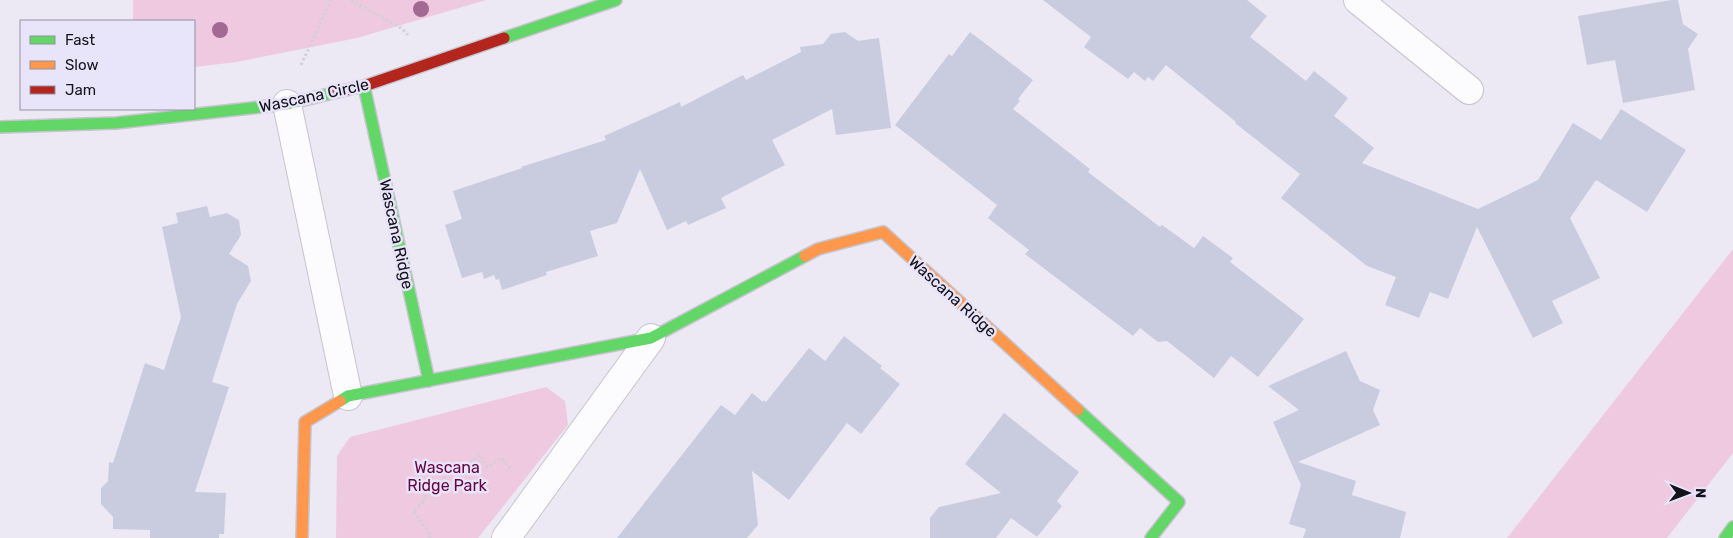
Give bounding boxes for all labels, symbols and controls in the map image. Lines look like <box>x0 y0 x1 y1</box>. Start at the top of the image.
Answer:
legend <box>20 20 195 110</box>
text: Fast <box>65 31 95 49</box>
text: Slow <box>65 56 98 74</box>
street label: Wascana Circle <box>257 75 371 116</box>
text: Jam <box>65 81 96 99</box>
street label: Wascana Ridge <box>376 177 417 291</box>
street label: Wascana Ridge <box>905 252 1001 341</box>
park label: Wascana Ridge Park <box>407 458 488 495</box>
north arrow <box>1663 468 1713 518</box>
text: N <box>1692 488 1709 498</box>

